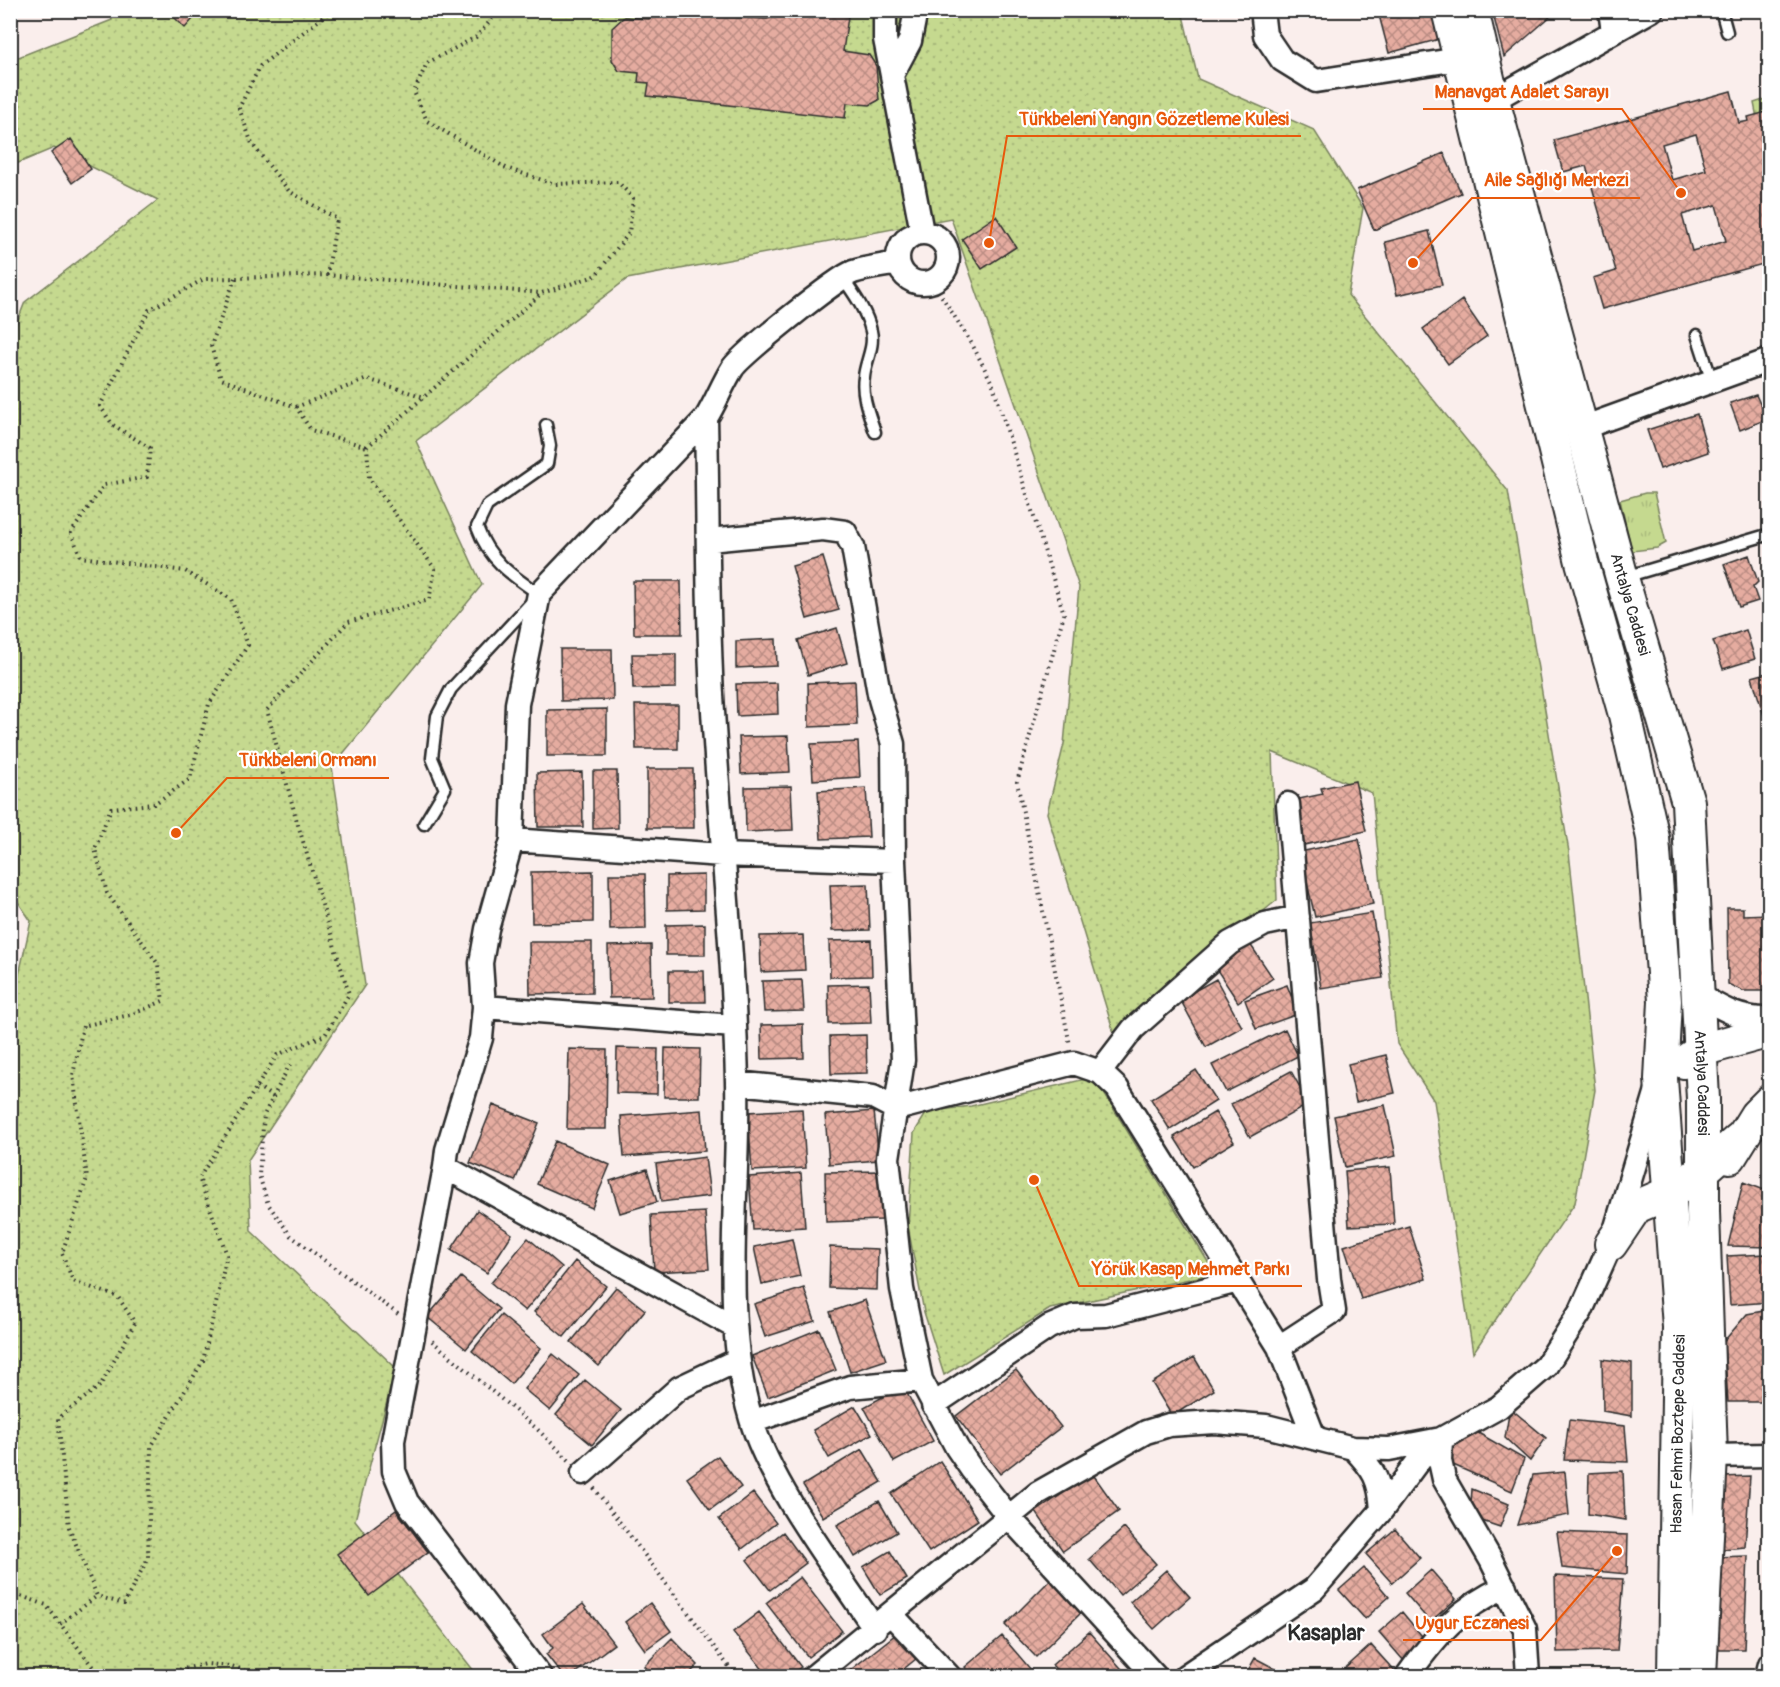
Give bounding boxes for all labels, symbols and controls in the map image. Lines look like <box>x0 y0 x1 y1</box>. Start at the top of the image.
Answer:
callout: Manavgat Adalet Sarayı <box>1423 73 1622 109</box>
text: Manavgat Adalet Sarayı <box>1435 81 1609 104</box>
callout: Türkbeleni Yangın Gözetleme Kulesi <box>1007 100 1301 136</box>
text: Türkbeleni Yangın Gözetleme Kulesi <box>1018 108 1289 131</box>
callout: Aile Sağlığı Merkezi <box>1472 162 1640 198</box>
text: Aile Sağlığı Merkezi <box>1484 169 1628 192</box>
street label: Antalya Caddesi <box>1606 551 1654 658</box>
callout: Türkbeleni Ormanı <box>227 742 389 778</box>
text: Türkbeleni Ormanı <box>238 749 377 772</box>
street label: Antalya Caddesi <box>1690 1029 1713 1136</box>
callout: Yörük Kasap Mehmet Parkı <box>1079 1250 1302 1286</box>
text: Yörük Kasap Mehmet Parkı <box>1091 1258 1290 1281</box>
street label: Hasan Fehmi Boztepe Caddesi <box>1666 1334 1690 1534</box>
callout: Uygur Eczanesi <box>1403 1604 1541 1640</box>
text: Uygur Eczanesi <box>1415 1612 1529 1635</box>
district label: Kasaplar <box>1287 1619 1366 1647</box>

